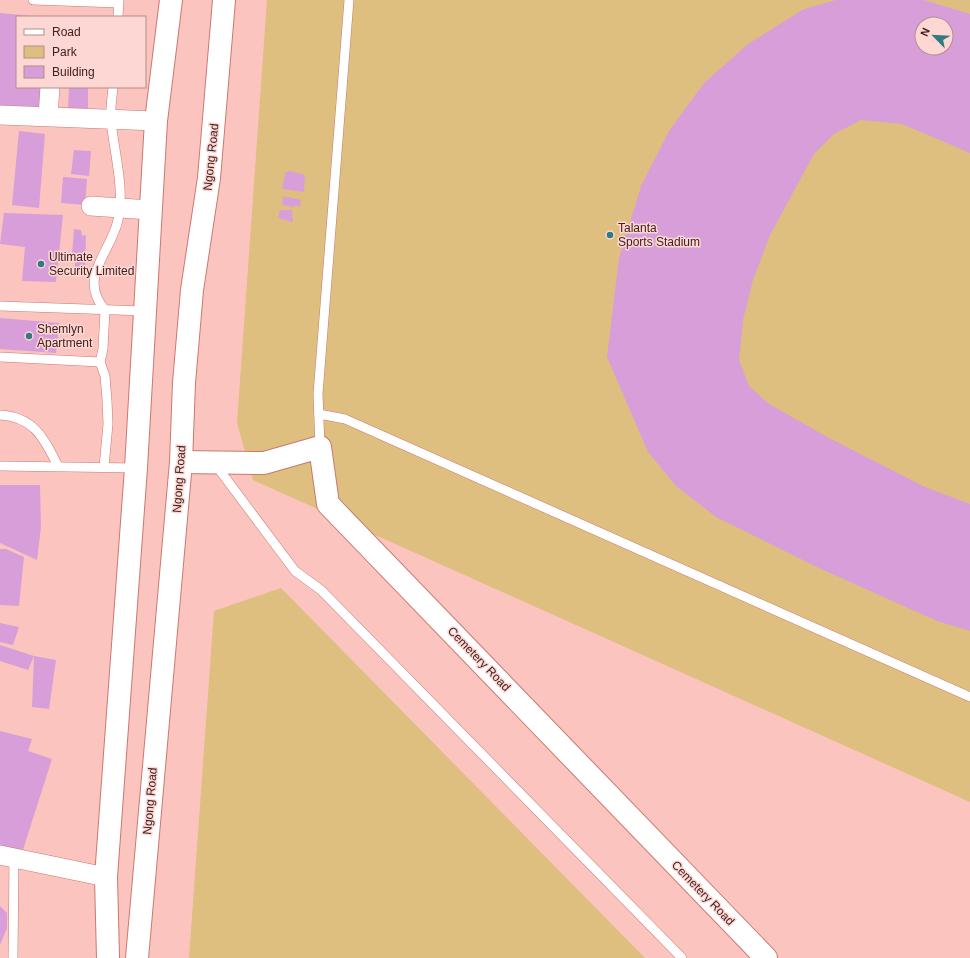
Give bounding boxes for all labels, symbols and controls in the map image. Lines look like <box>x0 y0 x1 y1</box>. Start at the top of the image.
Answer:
legend <box>16 16 146 88</box>
north arrow <box>914 16 954 56</box>
text: Road <box>52 25 81 39</box>
text: N <box>918 26 932 38</box>
text: Park <box>52 45 78 59</box>
text: Building <box>52 65 95 79</box>
street label: Ngong Road <box>201 123 221 191</box>
place label: Talanta Sports Stadium <box>618 221 700 249</box>
marker: Talanta Sports Stadium <box>605 230 615 240</box>
place label: Ultimate Security Limited <box>49 250 134 278</box>
marker: Ultimate Security Limited <box>36 259 46 269</box>
place label: Shemlyn Apartment <box>37 322 93 350</box>
marker: Shemlyn Apartment <box>24 331 34 341</box>
street label: Ngong Road <box>170 445 188 513</box>
street label: Cemetery Road <box>445 624 513 694</box>
street label: Ngong Road <box>140 767 160 835</box>
street label: Cemetery Road <box>669 858 737 928</box>

